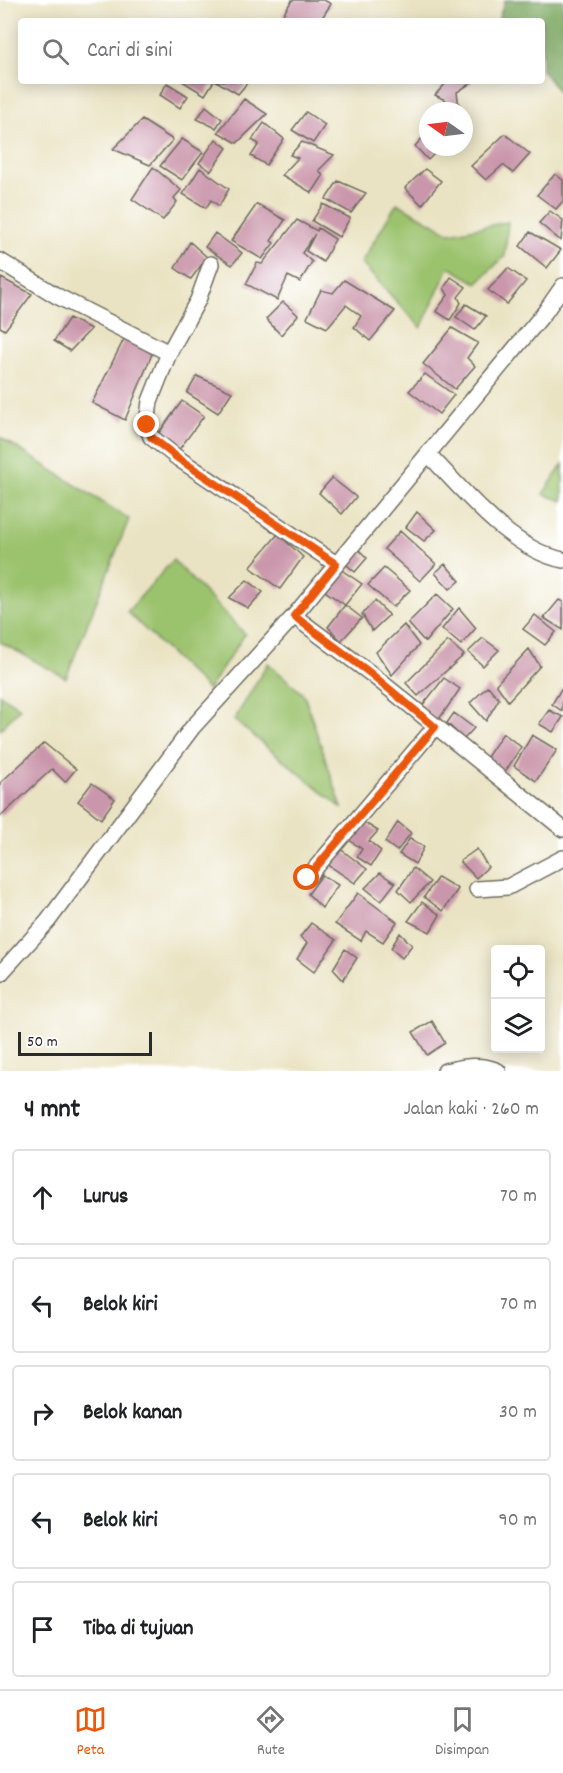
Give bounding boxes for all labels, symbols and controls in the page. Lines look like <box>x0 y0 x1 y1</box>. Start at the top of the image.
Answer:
search box <box>18 18 545 84</box>
icon: search <box>39 35 72 68</box>
text: Cari di sini <box>87 36 172 67</box>
north arrow <box>419 102 473 156</box>
route end <box>133 411 159 437</box>
route start <box>293 864 319 890</box>
map controls <box>491 945 545 1053</box>
button: locate <box>491 945 545 999</box>
button: layers <box>491 999 545 1053</box>
scale bar <box>18 1029 152 1056</box>
text: 50 m <box>27 1031 58 1054</box>
text: 4 mnt <box>24 1092 80 1129</box>
text: Jalan kaki · 260 m <box>403 1096 539 1124</box>
icon: ahead <box>26 1181 59 1214</box>
text: Lurus <box>83 1182 128 1213</box>
text: 70 m <box>500 1183 537 1211</box>
icon: left <box>26 1289 59 1322</box>
text: Belok kiri <box>83 1290 157 1321</box>
text: 70 m <box>500 1291 537 1319</box>
icon: right <box>26 1397 59 1430</box>
text: Belok kanan <box>83 1398 182 1429</box>
text: 30 m <box>499 1399 537 1427</box>
icon: left <box>26 1505 59 1538</box>
text: Belok kiri <box>83 1506 157 1537</box>
text: 90 m <box>499 1507 537 1535</box>
icon: arrive <box>26 1613 59 1646</box>
text: Tiba di tujuan <box>83 1614 193 1645</box>
tab: Peta <box>74 1703 107 1762</box>
tab: Rute <box>254 1703 287 1762</box>
tab: Disimpan <box>435 1703 489 1762</box>

